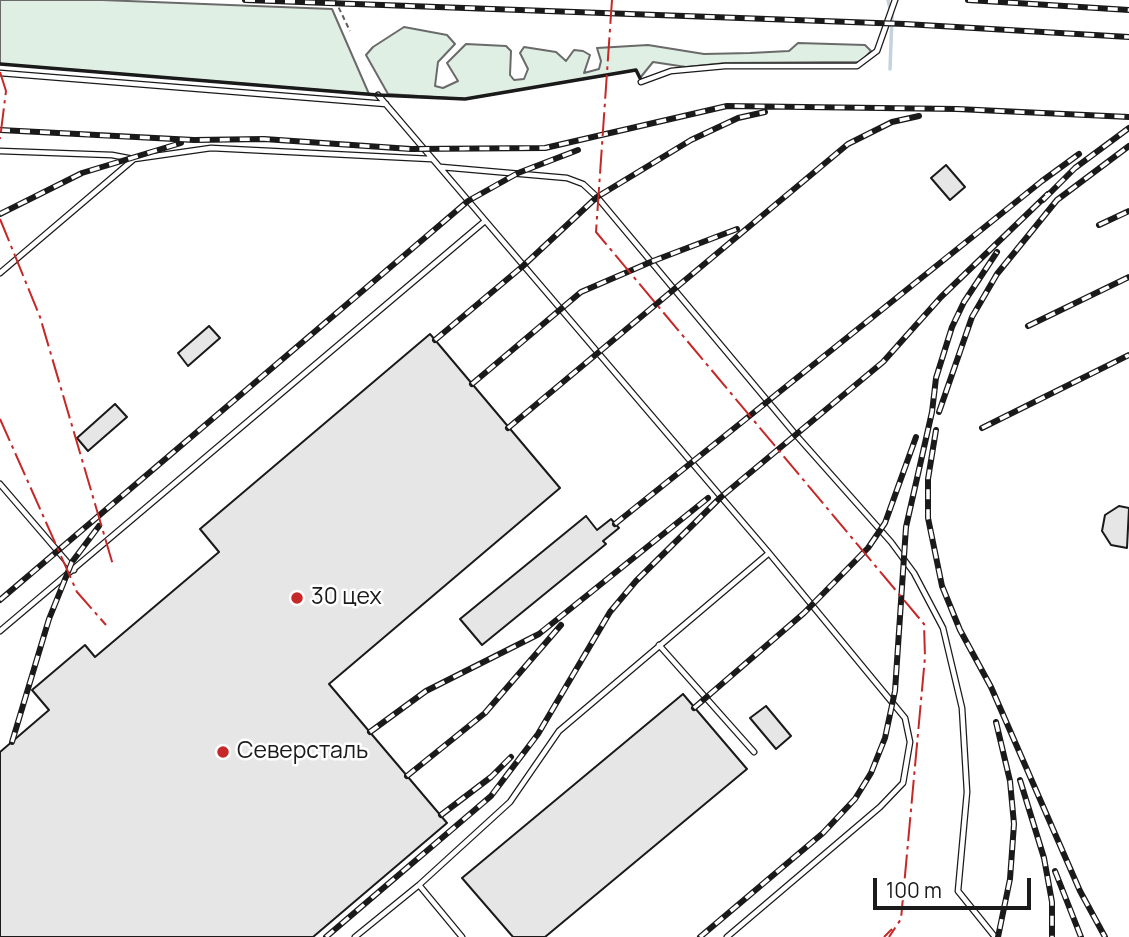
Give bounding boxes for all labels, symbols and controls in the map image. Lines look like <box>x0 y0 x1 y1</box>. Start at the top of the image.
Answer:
place label: 30 цех <box>311 584 382 612</box>
marker: 30 цех <box>289 590 305 606</box>
place label: Северсталь <box>237 738 368 766</box>
marker: Северсталь <box>215 744 231 760</box>
scale bar <box>877 864 1034 908</box>
text: 100 m <box>886 876 942 904</box>

